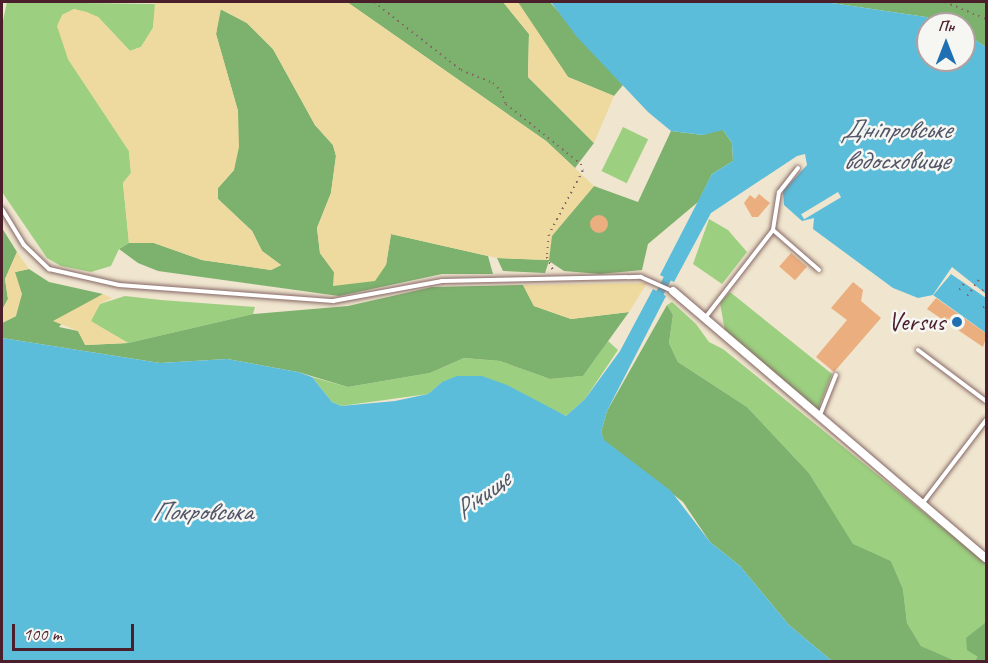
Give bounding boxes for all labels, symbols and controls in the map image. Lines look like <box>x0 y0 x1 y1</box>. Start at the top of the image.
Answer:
north arrow <box>916 12 976 72</box>
text: Пн <box>938 16 954 36</box>
water label: Дніпровське водосховище <box>841 113 951 176</box>
place label: Versus <box>888 306 945 338</box>
marker: Versus <box>950 315 964 329</box>
water label: Річище <box>448 463 516 527</box>
water label: Покровська <box>152 496 252 528</box>
scale bar <box>15 612 136 650</box>
text: 100 m <box>23 623 62 645</box>

